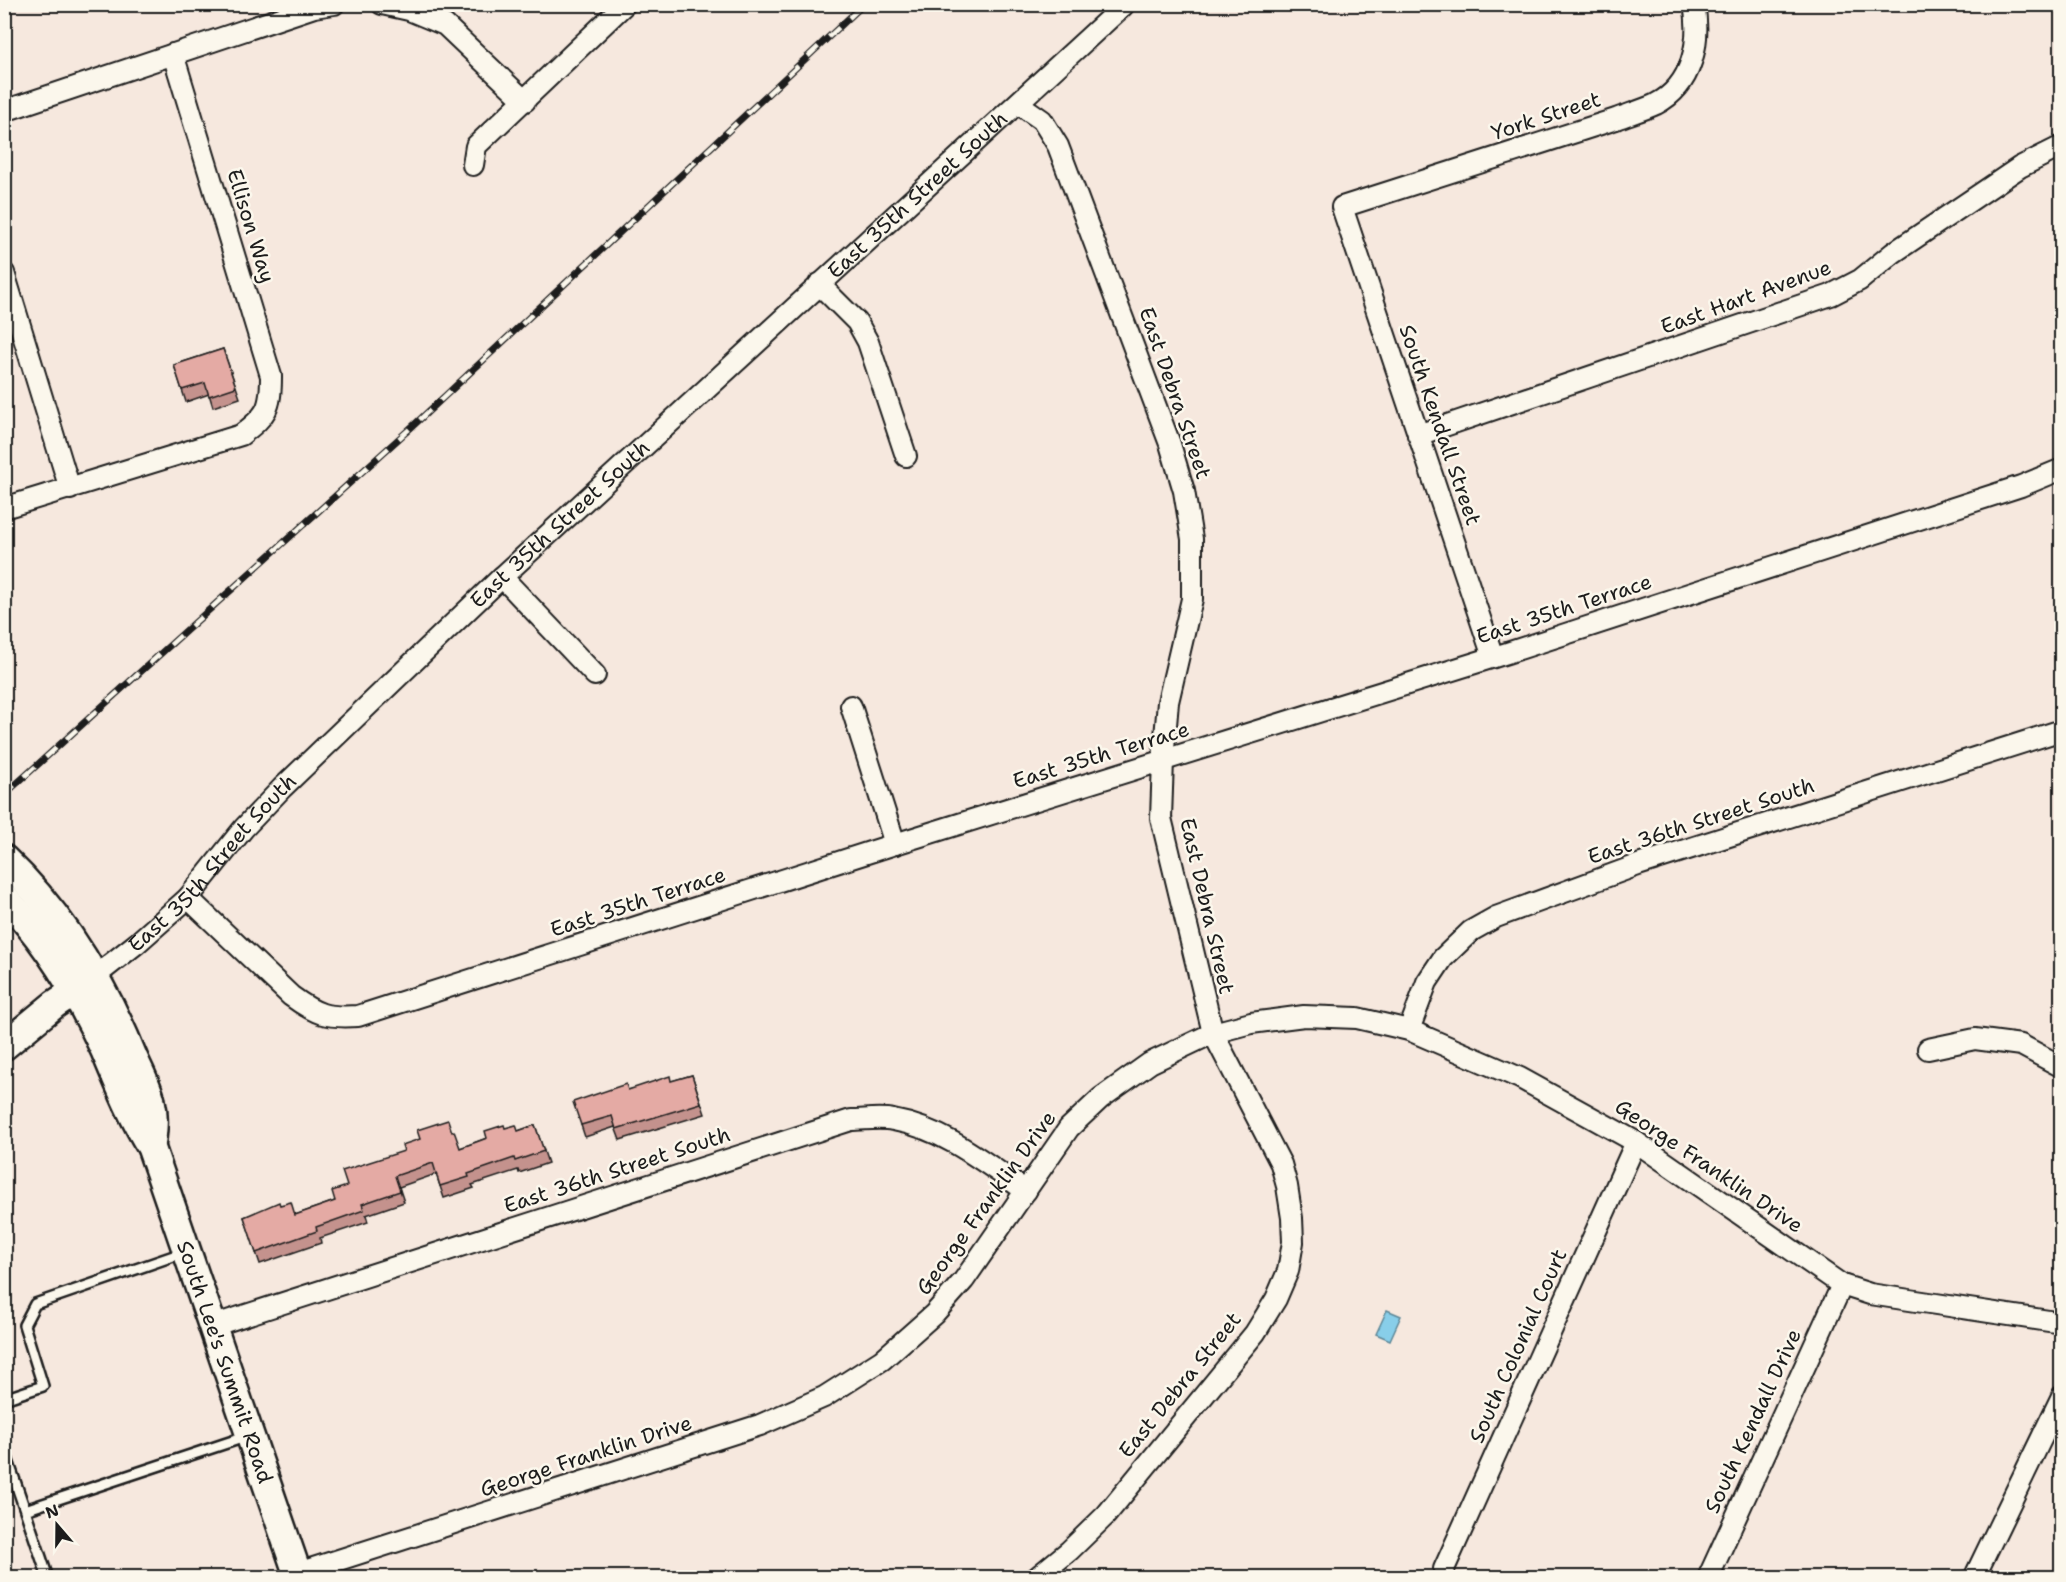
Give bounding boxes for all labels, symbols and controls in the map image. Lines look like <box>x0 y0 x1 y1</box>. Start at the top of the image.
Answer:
street label: York Street <box>1488 85 1604 147</box>
street label: East 35th Street South <box>821 105 1014 285</box>
street label: Ellison Way <box>220 166 282 286</box>
street label: East Hart Avenue <box>1657 253 1835 341</box>
street label: East Debra Street <box>1132 303 1218 483</box>
street label: South Kendall Street <box>1393 321 1487 529</box>
street label: East 35th Street South <box>464 434 656 614</box>
street label: East 35th Terrace <box>1473 567 1655 651</box>
street label: East 35th Terrace <box>1009 715 1193 795</box>
street label: East 35th Street South <box>122 768 303 959</box>
street label: East 36th Street South <box>1584 771 1818 871</box>
street label: East Debra Street <box>1173 815 1241 997</box>
street label: East 35th Terrace <box>547 860 729 944</box>
street label: George Franklin Drive <box>1610 1093 1808 1239</box>
street label: George Franklin Drive <box>910 1105 1062 1301</box>
street label: East 36th Street South <box>500 1120 734 1220</box>
street label: South Lee's Summit Road <box>170 1237 279 1487</box>
street label: South Colonial Court <box>1463 1245 1573 1447</box>
street label: East Debra Street <box>1112 1306 1248 1464</box>
street label: South Kendall Drive <box>1698 1324 1808 1518</box>
street label: George Franklin Drive <box>477 1409 695 1503</box>
north arrow <box>27 1495 87 1555</box>
text: N <box>42 1499 62 1523</box>

